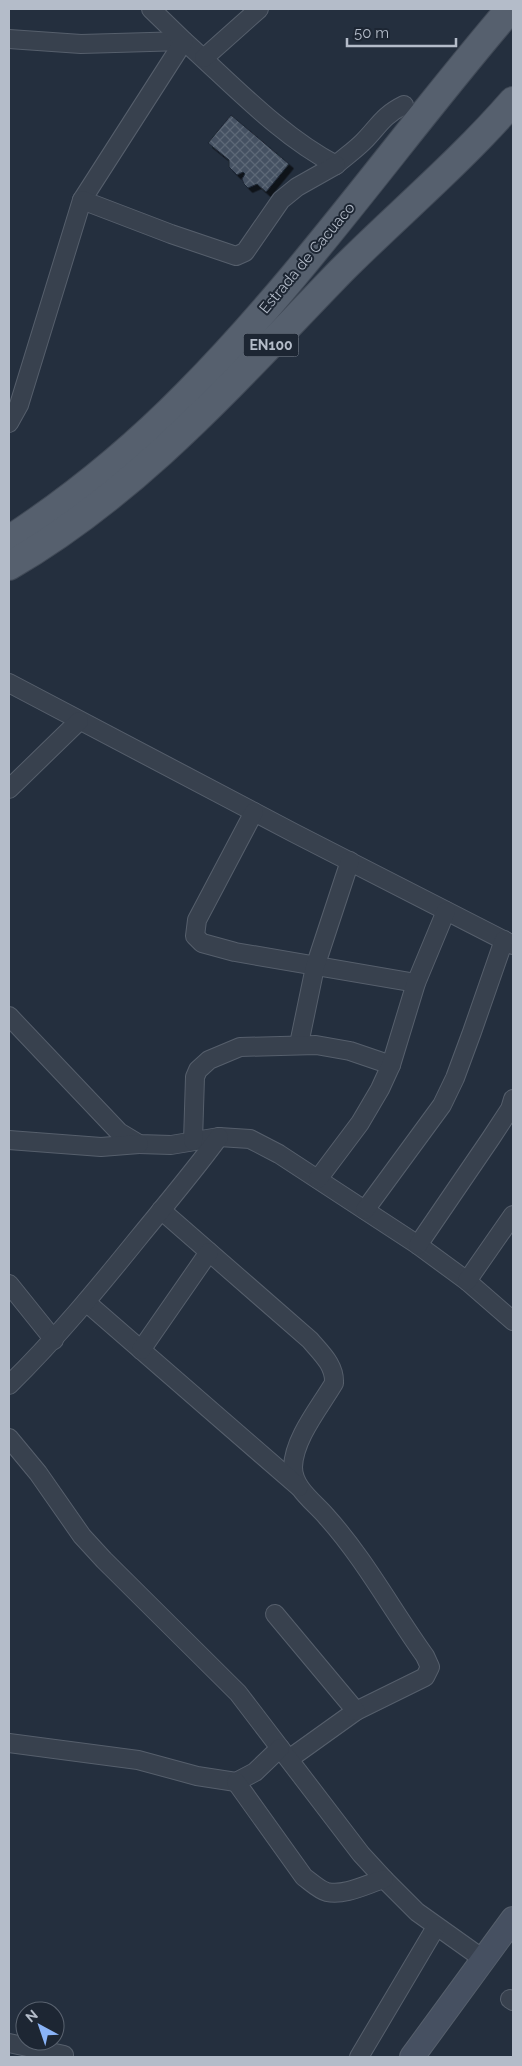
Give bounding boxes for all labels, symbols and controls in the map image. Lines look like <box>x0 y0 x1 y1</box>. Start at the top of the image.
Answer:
scale bar <box>347 15 456 47</box>
text: 50 m <box>354 24 389 42</box>
street label: Estrada de Cacuaco <box>255 199 359 317</box>
road number: EN100 <box>244 334 298 356</box>
north arrow <box>15 2001 65 2051</box>
text: N <box>22 2006 41 2026</box>

